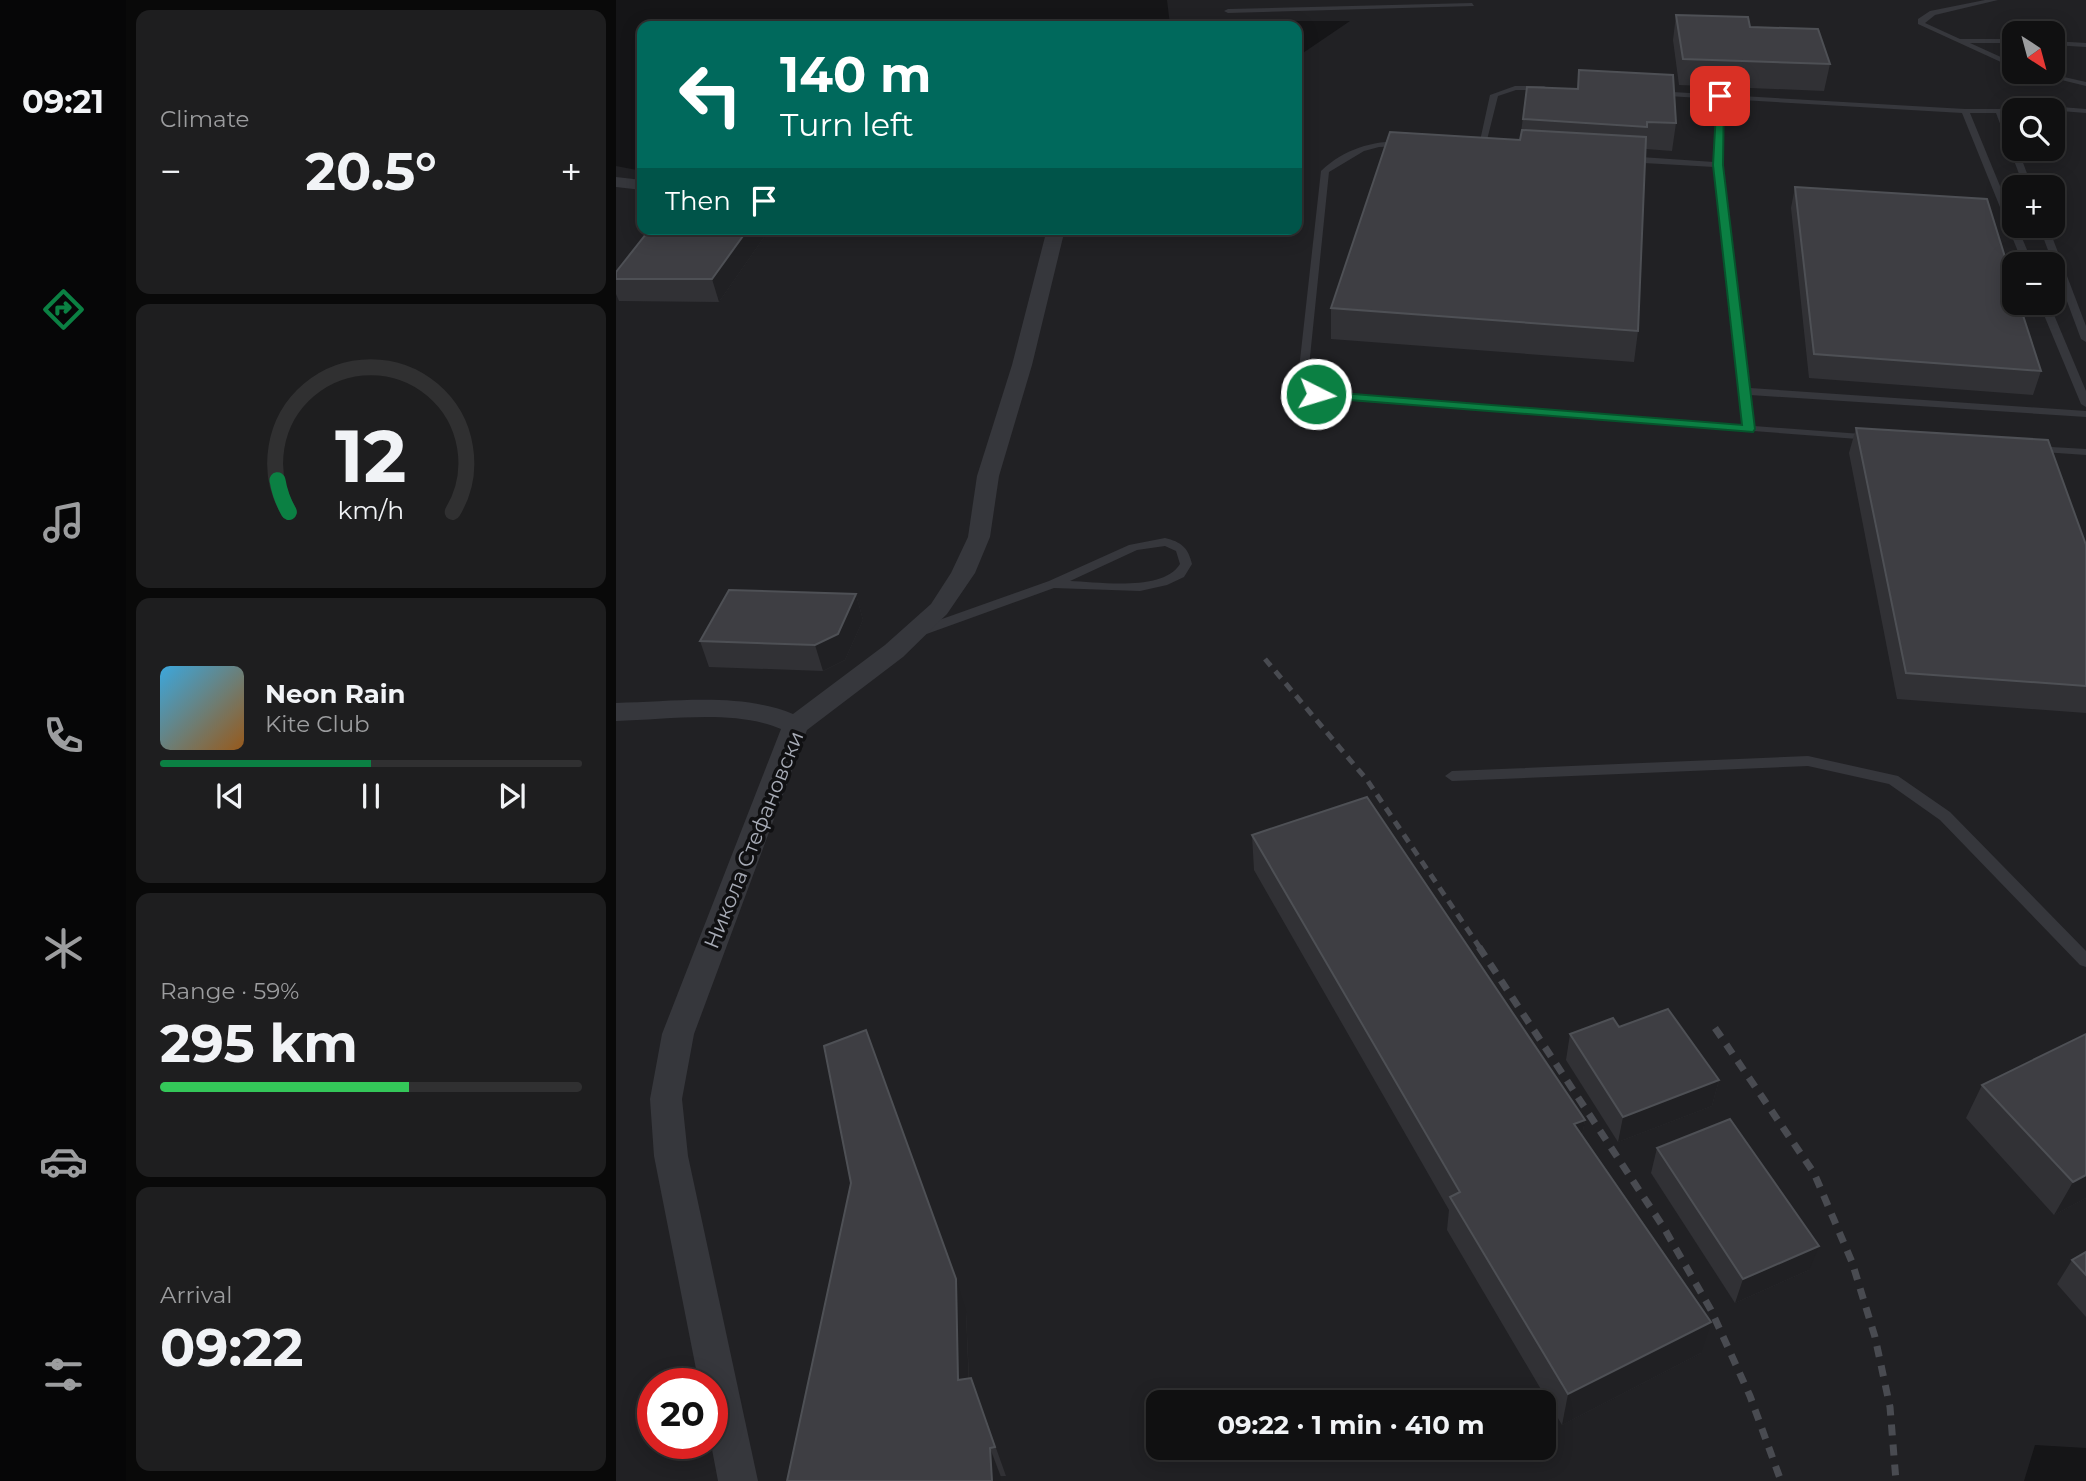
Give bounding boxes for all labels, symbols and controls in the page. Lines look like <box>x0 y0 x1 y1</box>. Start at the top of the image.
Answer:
north arrow <box>2002 21 2065 84</box>
map controls <box>2002 21 2065 315</box>
text: 140 m <box>780 45 932 104</box>
icon: left <box>665 49 756 140</box>
pin <box>1690 66 1750 126</box>
icon: arrive <box>1701 77 1739 115</box>
text: 09:21 <box>22 82 104 121</box>
button: search <box>2002 98 2065 161</box>
text: Climate <box>160 105 249 133</box>
text: Turn left <box>780 105 914 144</box>
text: 20.5° <box>305 140 437 203</box>
text: − <box>160 148 182 195</box>
text: + <box>560 148 582 195</box>
button: + <box>2002 175 2065 238</box>
icon: arrive <box>745 182 783 220</box>
text: Then <box>665 185 731 217</box>
button: − <box>2002 252 2065 315</box>
icon: directions <box>39 285 88 334</box>
position arrow <box>1279 357 1353 431</box>
text: 12 <box>335 413 407 501</box>
text: km/h <box>338 495 404 525</box>
icon: music <box>39 498 88 547</box>
text: Neon Rain <box>265 678 406 710</box>
text: Kite Club <box>265 710 370 738</box>
icon: phone <box>39 711 88 760</box>
street label: Никола Стефановски <box>698 727 809 952</box>
icon: previous <box>211 777 249 815</box>
icon: pause <box>352 777 390 815</box>
icon: next <box>493 777 531 815</box>
icon: climate <box>39 924 88 973</box>
text: Range · 59% <box>160 977 299 1005</box>
text: 295 km <box>160 1012 358 1075</box>
icon: car <box>39 1137 88 1186</box>
text: Arrival <box>160 1281 233 1309</box>
text: 09:22 <box>160 1316 303 1379</box>
icon: filters <box>39 1350 88 1399</box>
speed limit sign: 20 <box>637 1368 728 1459</box>
text: 09:22 · 1 min · 410 m <box>1217 1409 1485 1441</box>

